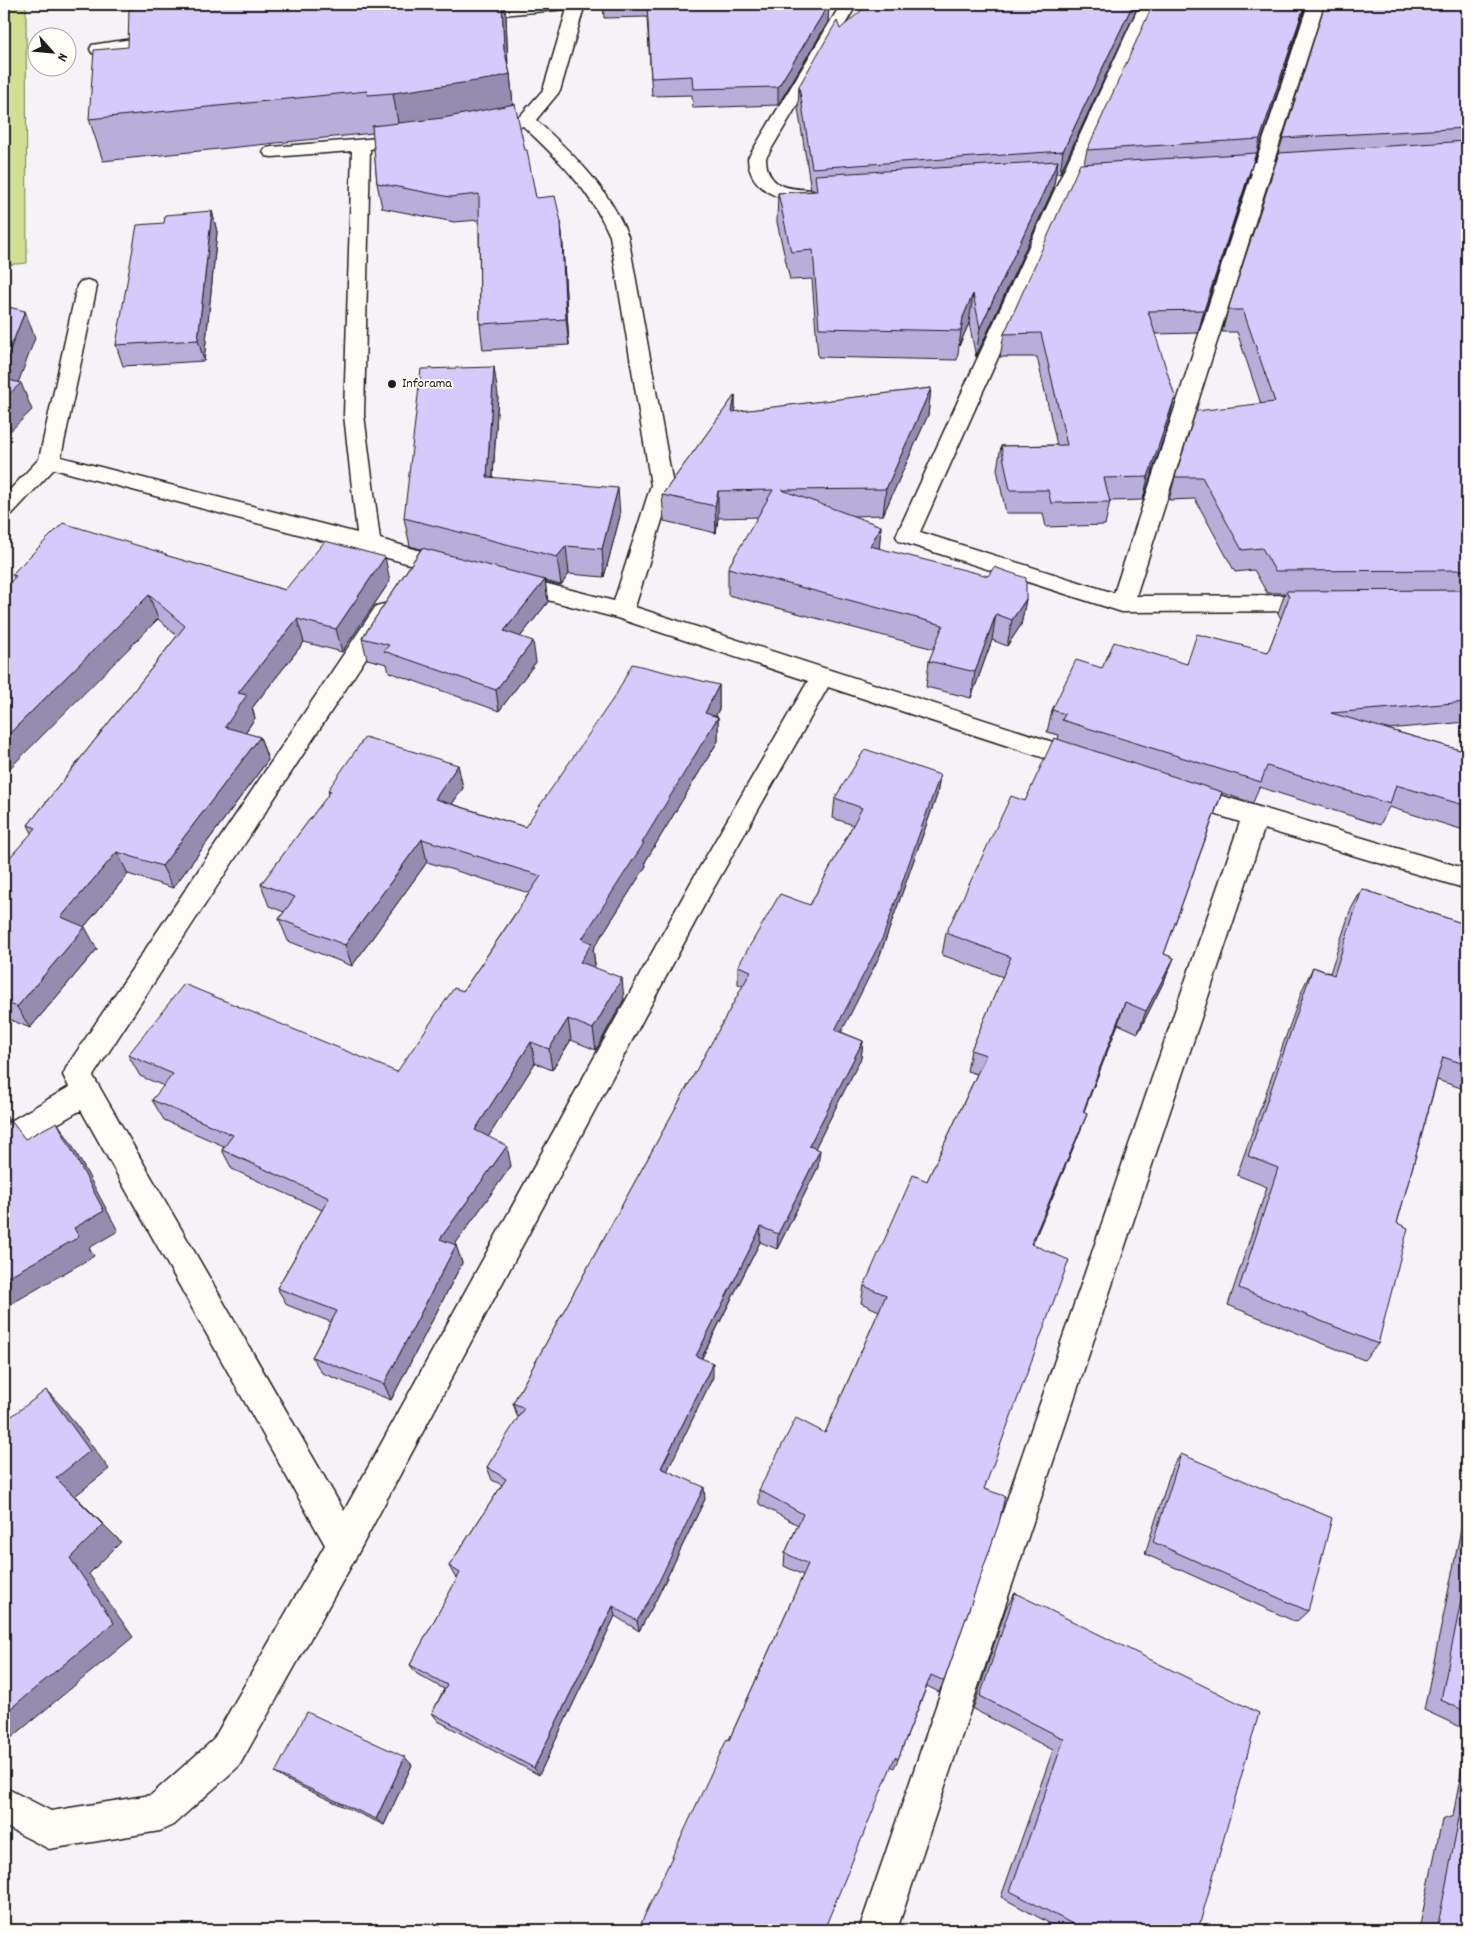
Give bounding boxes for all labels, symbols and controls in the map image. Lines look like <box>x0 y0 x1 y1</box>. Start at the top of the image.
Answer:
north arrow <box>28 28 78 78</box>
text: N <box>51 49 72 65</box>
place label: Inforama <box>402 374 452 394</box>
marker: Inforama <box>386 378 398 390</box>

